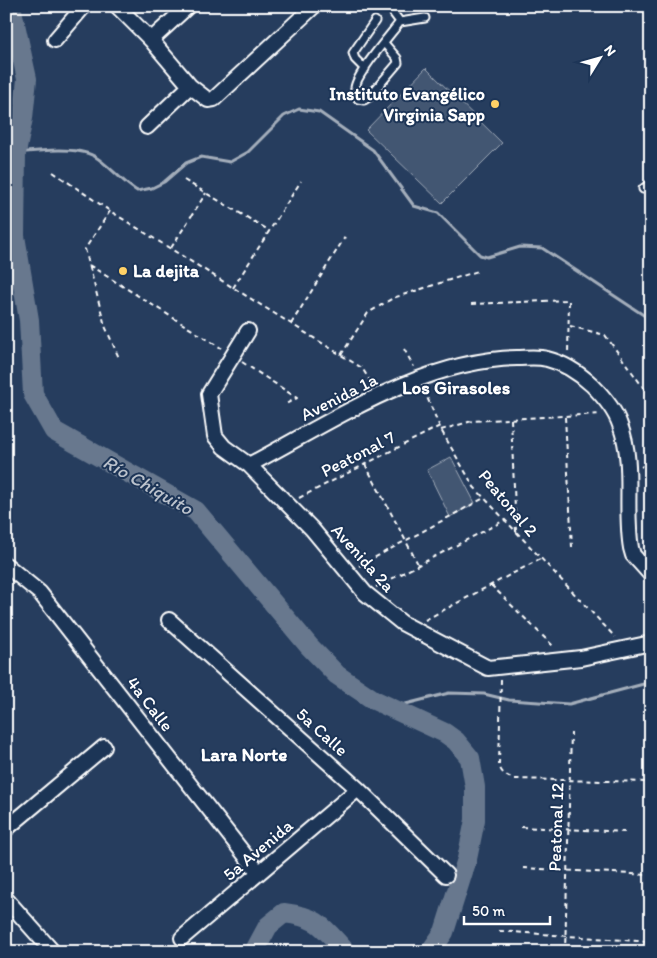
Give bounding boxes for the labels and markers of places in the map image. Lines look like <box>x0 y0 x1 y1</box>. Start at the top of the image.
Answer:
place label: Instituto Evangélico Virginia Sapp <box>329 83 485 126</box>
marker: Instituto Evangélico Virginia Sapp <box>489 98 501 110</box>
place label: La dejita <box>133 260 200 282</box>
marker: La dejita <box>117 265 129 277</box>

